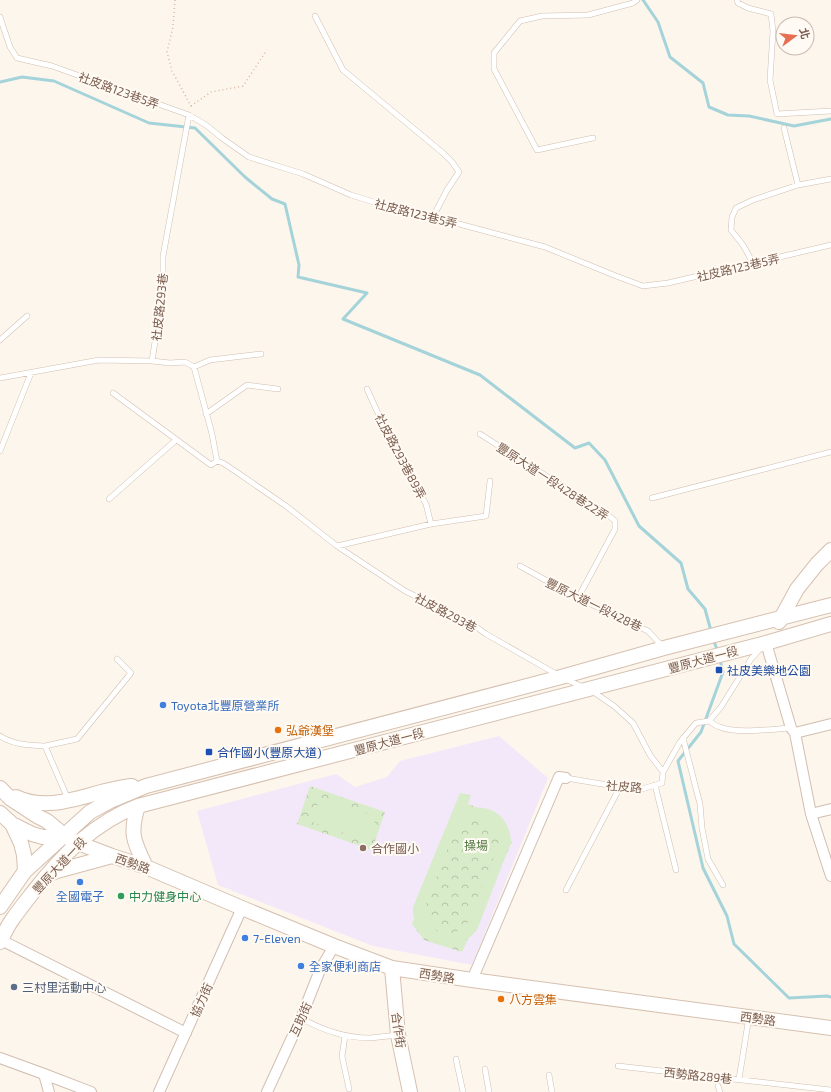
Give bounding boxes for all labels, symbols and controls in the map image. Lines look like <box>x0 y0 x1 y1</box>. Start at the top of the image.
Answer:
north arrow <box>775 16 815 56</box>
text: 北 <box>797 26 813 40</box>
street label: 社皮路123巷5弄 <box>77 69 161 111</box>
street label: 社皮路123巷5弄 <box>373 196 459 230</box>
street label: 社皮路123巷5弄 <box>695 251 781 283</box>
street label: 社皮路293巷 <box>148 272 170 342</box>
street label: 社皮路293巷89弄 <box>373 411 429 501</box>
street label: 豐原大道一段428巷22弄 <box>494 439 612 523</box>
street label: 豐原大道一段428巷 <box>544 575 644 633</box>
street label: 社皮路293巷 <box>413 590 479 634</box>
street label: 豐原大道一段 <box>666 643 740 675</box>
place label: 社皮美樂地公園 <box>727 663 811 677</box>
marker: 社皮美樂地公園 <box>714 665 724 675</box>
place label: Toyota北豐原營業所 <box>171 698 280 712</box>
marker: Toyota北豐原營業所 <box>158 700 168 710</box>
place label: 弘爺漢堡 <box>286 723 334 737</box>
marker: 弘爺漢堡 <box>273 725 283 735</box>
street label: 豐原大道一段 <box>352 725 426 757</box>
place label: 合作國小(豐原大道) <box>217 745 322 759</box>
marker: 合作國小(豐原大道) <box>204 747 214 757</box>
street label: 社皮路 <box>606 778 642 794</box>
street label: 豐原大道一段 <box>29 834 89 896</box>
park label: 操場 <box>464 838 488 852</box>
place label: 合作國小 <box>371 841 419 855</box>
marker: 合作國小 <box>358 843 368 853</box>
street label: 西勢路 <box>114 851 152 875</box>
marker: 全國電子 <box>75 877 85 887</box>
place label: 全國電子 <box>56 889 104 903</box>
place label: 中力健身中心 <box>129 889 201 903</box>
marker: 中力健身中心 <box>116 891 126 901</box>
place label: 7-Eleven <box>253 931 301 945</box>
marker: 7-Eleven <box>240 933 250 943</box>
place label: 全家便利商店 <box>309 959 381 973</box>
marker: 全家便利商店 <box>296 961 306 971</box>
street label: 西勢路 <box>418 965 456 985</box>
place label: 三村里活動中心 <box>22 980 106 994</box>
street label: 協力街 <box>187 981 215 1019</box>
marker: 三村里活動中心 <box>9 982 19 992</box>
place label: 八方雲集 <box>509 992 557 1006</box>
marker: 八方雲集 <box>496 994 506 1004</box>
street label: 互助街 <box>286 1000 314 1038</box>
street label: 西勢路 <box>739 1009 777 1027</box>
street label: 合作街 <box>390 1011 408 1049</box>
street label: 西勢路289巷 <box>663 1064 733 1086</box>

